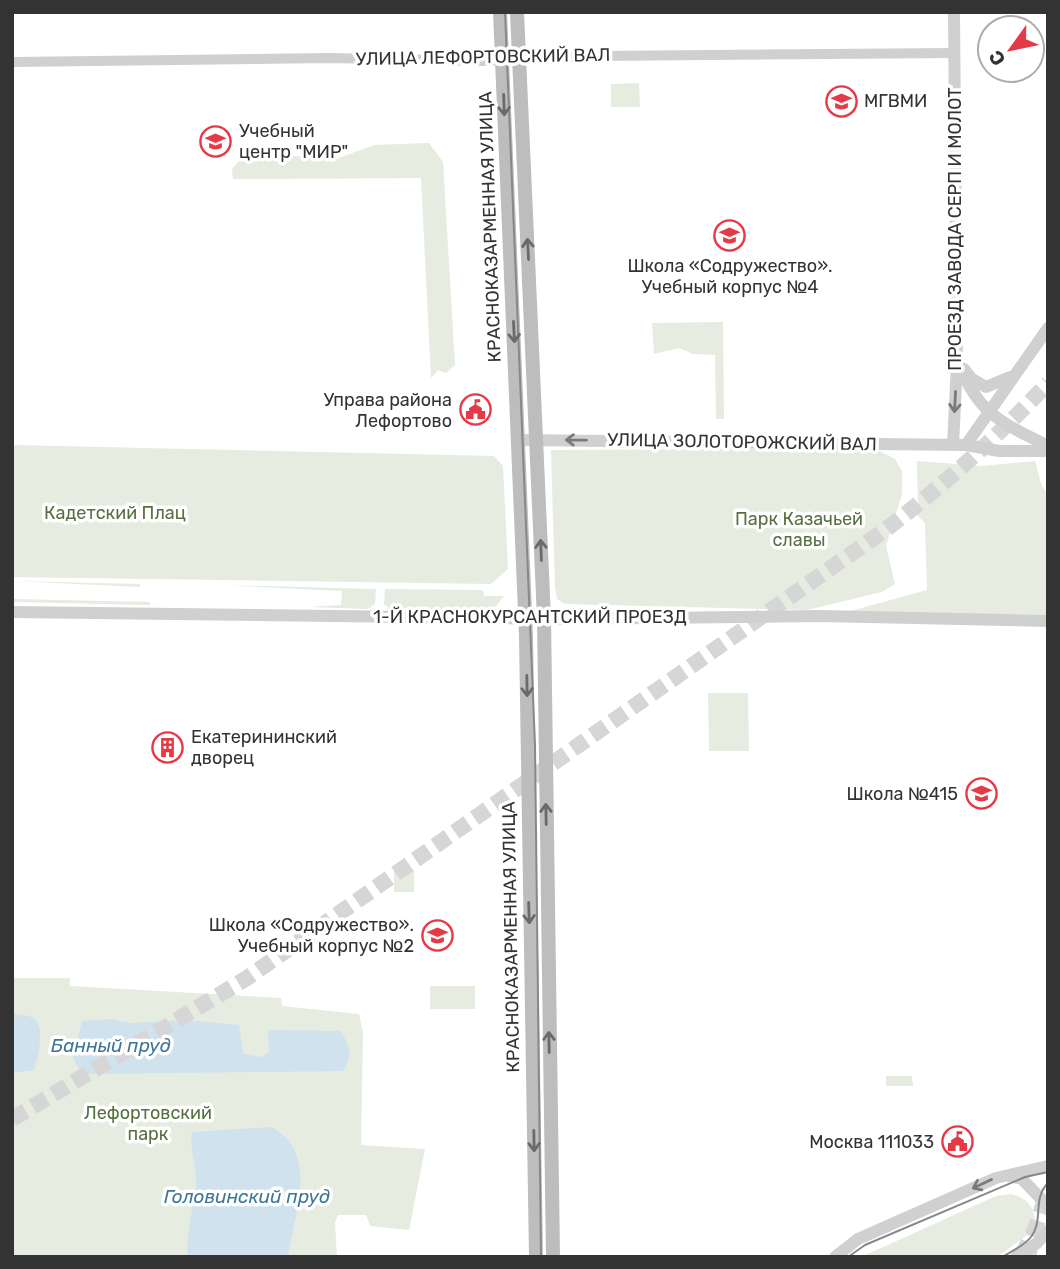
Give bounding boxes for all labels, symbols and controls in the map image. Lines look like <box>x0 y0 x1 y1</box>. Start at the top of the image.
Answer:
north arrow <box>976 14 1046 84</box>
street label: УЛИЦА ЛЕФОРТОВСКИЙ ВАЛ <box>356 44 610 70</box>
text: С <box>984 46 1010 70</box>
school or university icon: МГВМИ <box>824 84 858 118</box>
street label: ПРОЕЗД ЗАВОДА СЕРП И МОЛОТ <box>944 87 966 371</box>
place label: МГВМИ <box>864 90 927 112</box>
street label: КРАСНОКАЗАРМЕННАЯ УЛИЦА <box>474 91 506 363</box>
one-way arrow <box>497 93 510 116</box>
place label: Учебный центр "МИР" <box>239 120 348 163</box>
school or university icon: Учебный центр "МИР" <box>199 124 233 158</box>
school or university icon: Школа «Содружество». Учебный корпус №4 <box>713 218 747 252</box>
one-way arrow <box>521 238 534 261</box>
place label: Школа «Содружество». Учебный корпус №4 <box>627 255 833 298</box>
one-way arrow <box>507 320 520 343</box>
place label: Управа района Лефортово <box>323 389 452 432</box>
one-way arrow <box>949 390 962 413</box>
public building icon: Управа района Лефортово <box>458 393 492 427</box>
street label: УЛИЦА ЗОЛОТОРОЖСКИЙ ВАЛ <box>607 429 877 455</box>
one-way arrow <box>565 433 588 447</box>
park label: Кадетский Плац <box>44 502 186 524</box>
park label: Парк Казачьей славы <box>735 508 863 551</box>
one-way arrow <box>534 539 548 562</box>
street label: 1-Й КРАСНОКУРСАНТСКИЙ ПРОЕЗД <box>373 606 687 628</box>
one-way arrow <box>520 674 534 697</box>
place label: Екатерининский дворец <box>191 726 337 769</box>
building icon: Екатерининский дворец <box>151 730 185 764</box>
school or university icon: Школа №415 <box>964 777 998 811</box>
place label: Школа №415 <box>847 783 958 805</box>
street label: КРАСНОКАЗАРМЕННАЯ УЛИЦА <box>498 801 524 1073</box>
one-way arrow <box>539 803 552 826</box>
one-way arrow <box>522 902 536 925</box>
place label: Школа «Содружество». Учебный корпус №2 <box>209 914 414 957</box>
school or university icon: Школа «Содружество». Учебный корпус №2 <box>420 918 454 952</box>
one-way arrow <box>543 1030 556 1053</box>
water label: Банный пруд <box>51 1034 171 1057</box>
park label: Лефортовский парк <box>84 1102 212 1145</box>
public building icon: Москва 111033 <box>940 1125 974 1159</box>
one-way arrow <box>527 1129 540 1152</box>
place label: Москва 111033 <box>809 1131 934 1153</box>
one-way arrow <box>972 1178 993 1191</box>
water label: Головинский пруд <box>164 1185 330 1208</box>

